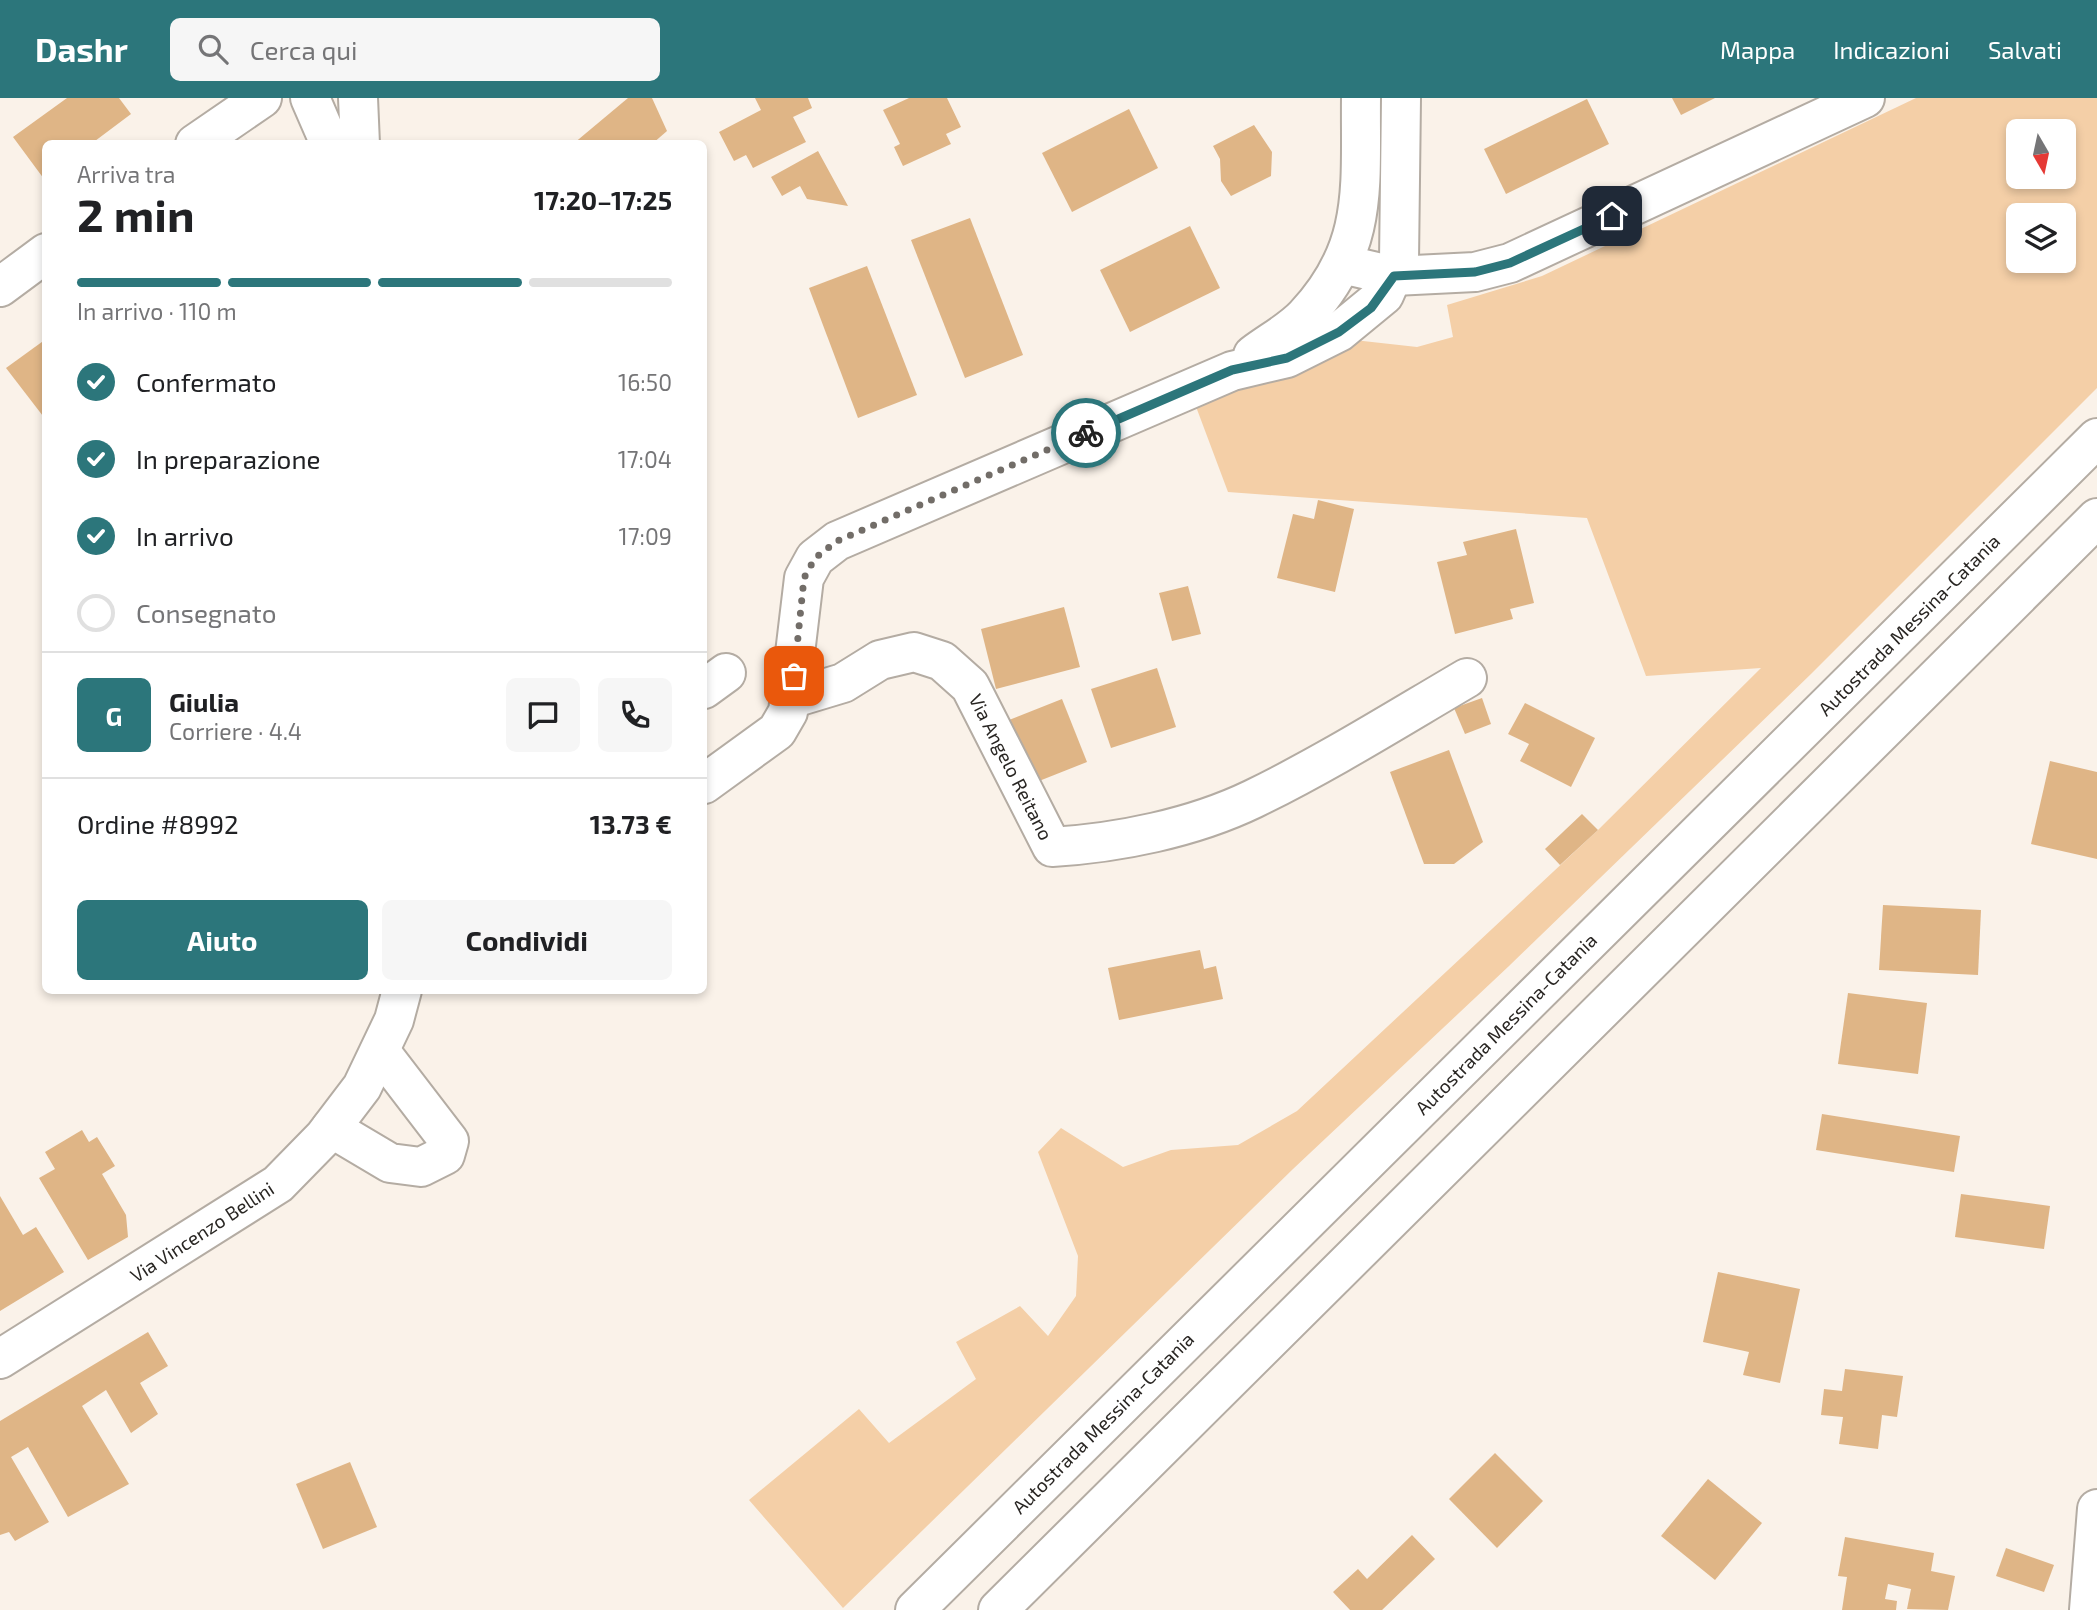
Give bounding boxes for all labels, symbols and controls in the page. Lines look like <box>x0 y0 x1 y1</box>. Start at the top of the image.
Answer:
search box <box>170 18 660 81</box>
text: Dashr <box>35 29 128 69</box>
icon: search <box>194 30 232 68</box>
text: Cerca qui <box>250 34 358 65</box>
text: Mappa <box>1720 35 1795 64</box>
text: Indicazioni <box>1833 35 1950 64</box>
text: Salvati <box>1988 35 2062 64</box>
north arrow <box>2006 119 2076 189</box>
map controls <box>2006 119 2076 273</box>
text: Arriva tra <box>77 160 176 188</box>
text: 17:20–17:25 <box>534 184 672 215</box>
text: 2 min <box>77 186 195 241</box>
pin <box>1582 186 1642 246</box>
icon: home <box>1593 197 1631 235</box>
button: layers <box>2006 203 2076 273</box>
text: In arrivo · 110 m <box>77 297 237 325</box>
icon: check <box>77 363 115 401</box>
text: Confermato <box>136 366 276 397</box>
text: 16:50 <box>618 368 672 396</box>
courier <box>1051 398 1121 468</box>
icon: bike <box>1067 414 1105 452</box>
icon: check <box>77 440 115 478</box>
text: In preparazione <box>136 443 320 474</box>
text: 17:04 <box>618 445 672 473</box>
icon: check <box>77 517 115 555</box>
text: In arrivo <box>136 520 234 551</box>
text: 17:09 <box>619 522 672 550</box>
street label: Autostrada Messina-Catania <box>1813 529 2004 720</box>
text: Consegnato <box>136 597 276 628</box>
pin <box>764 646 824 706</box>
icon: bag <box>775 657 813 695</box>
button: chat <box>506 678 580 752</box>
button: phone <box>598 678 672 752</box>
text: Giulia <box>169 686 239 717</box>
street label: Via Angelo Reitano <box>965 690 1058 844</box>
text: G <box>106 700 122 731</box>
text: Corriere · 4.4 <box>169 717 302 745</box>
text: Ordine #8992 <box>77 808 239 839</box>
text: 13.73 € <box>590 808 672 839</box>
button: Aiuto <box>77 900 368 980</box>
button: Condividi <box>382 900 672 980</box>
street label: Autostrada Messina-Catania <box>1410 928 1601 1119</box>
street label: Via Vincenzo Bellini <box>126 1177 278 1287</box>
street label: Autostrada Messina-Catania <box>1007 1327 1198 1518</box>

